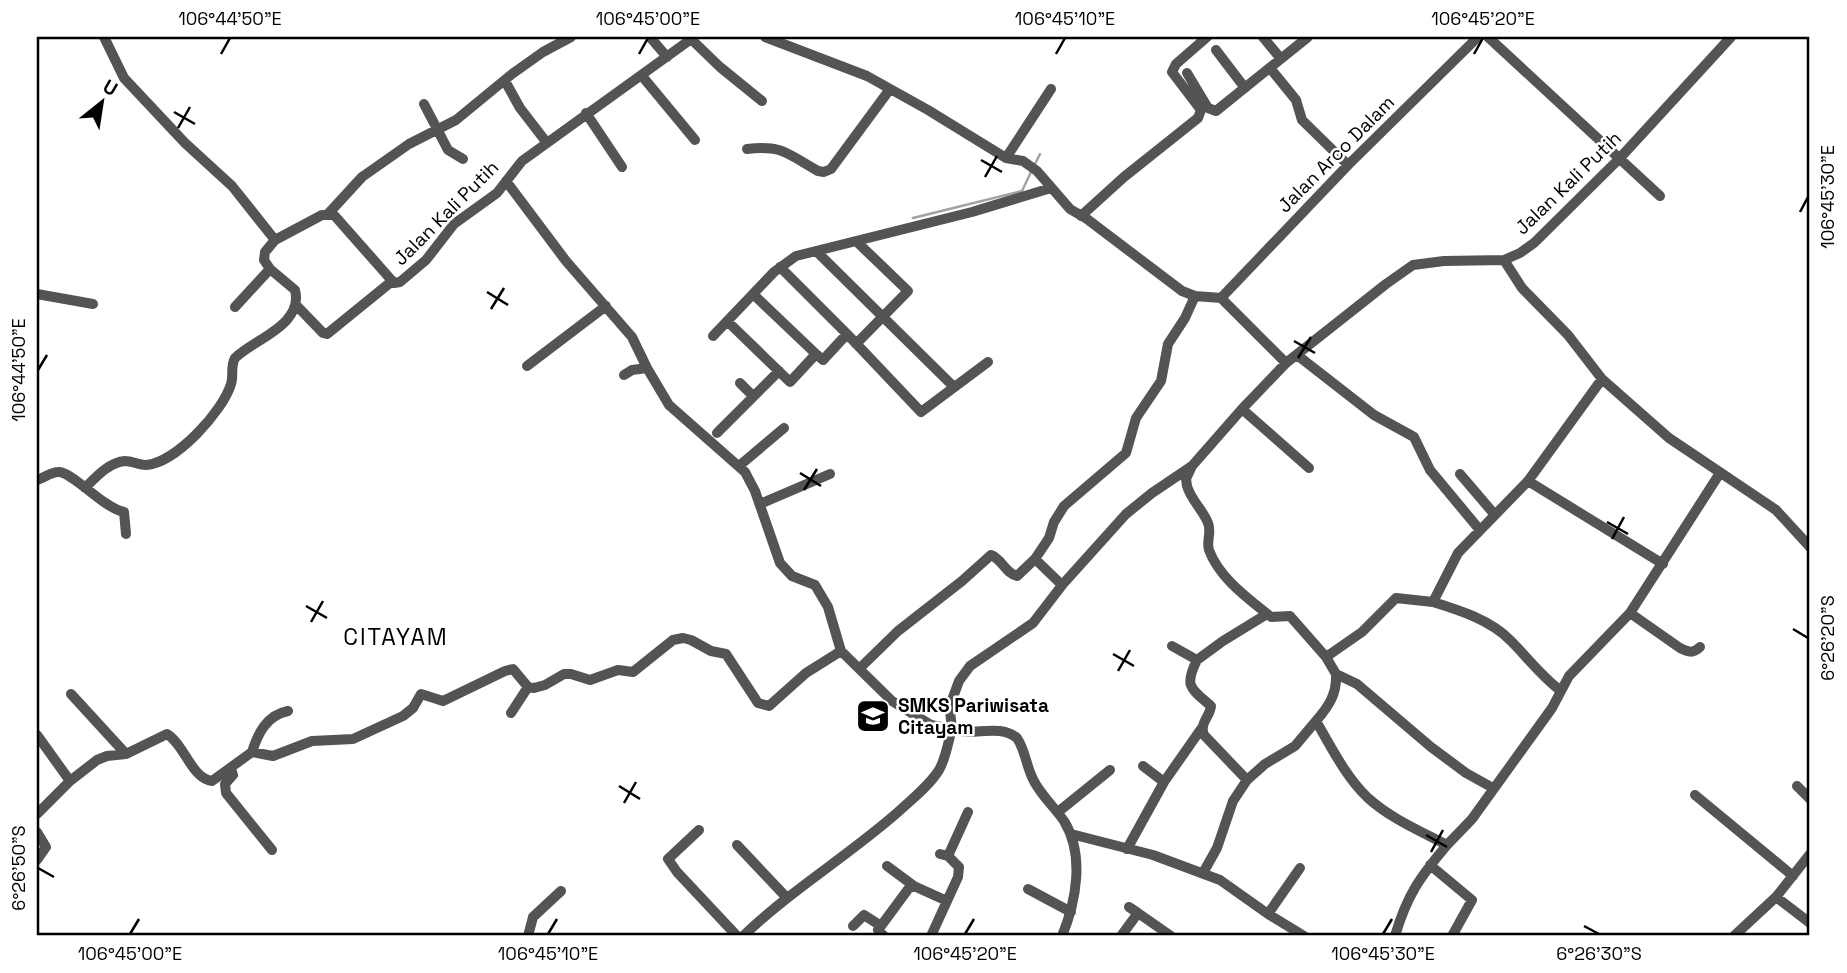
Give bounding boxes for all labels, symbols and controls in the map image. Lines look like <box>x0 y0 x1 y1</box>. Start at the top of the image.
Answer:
text: 106°44'50"E <box>178 7 282 30</box>
text: 106°45'00"E <box>596 7 700 30</box>
text: 106°45'10"E <box>1015 7 1115 30</box>
text: 106°45'20"E <box>1431 7 1535 30</box>
north arrow <box>66 66 136 136</box>
text: U <box>98 74 122 102</box>
street label: Jalan Arco Dalam <box>1272 90 1400 218</box>
street label: Jalan Kali Putih <box>1509 126 1627 240</box>
text: 106°45'30"E <box>1816 145 1839 249</box>
street label: Jalan Kali Putih <box>388 155 504 271</box>
text: 106°44'50"E <box>7 318 30 422</box>
text: 6°26'20"S <box>1816 595 1839 681</box>
district label: CITAYAM <box>343 622 449 652</box>
place label: SMKS Pariwisata Citayam <box>898 693 1049 740</box>
school or university icon: SMKS Pariwisata Citayam <box>854 697 892 735</box>
text: 6°26'50"S <box>7 825 30 911</box>
text: 106°45'00"E <box>78 942 182 965</box>
text: 106°45'10"E <box>498 942 598 965</box>
text: 106°45'20"E <box>913 942 1017 965</box>
text: 106°45'30"E <box>1331 942 1435 965</box>
text: 6°26'30"S <box>1556 942 1642 965</box>

